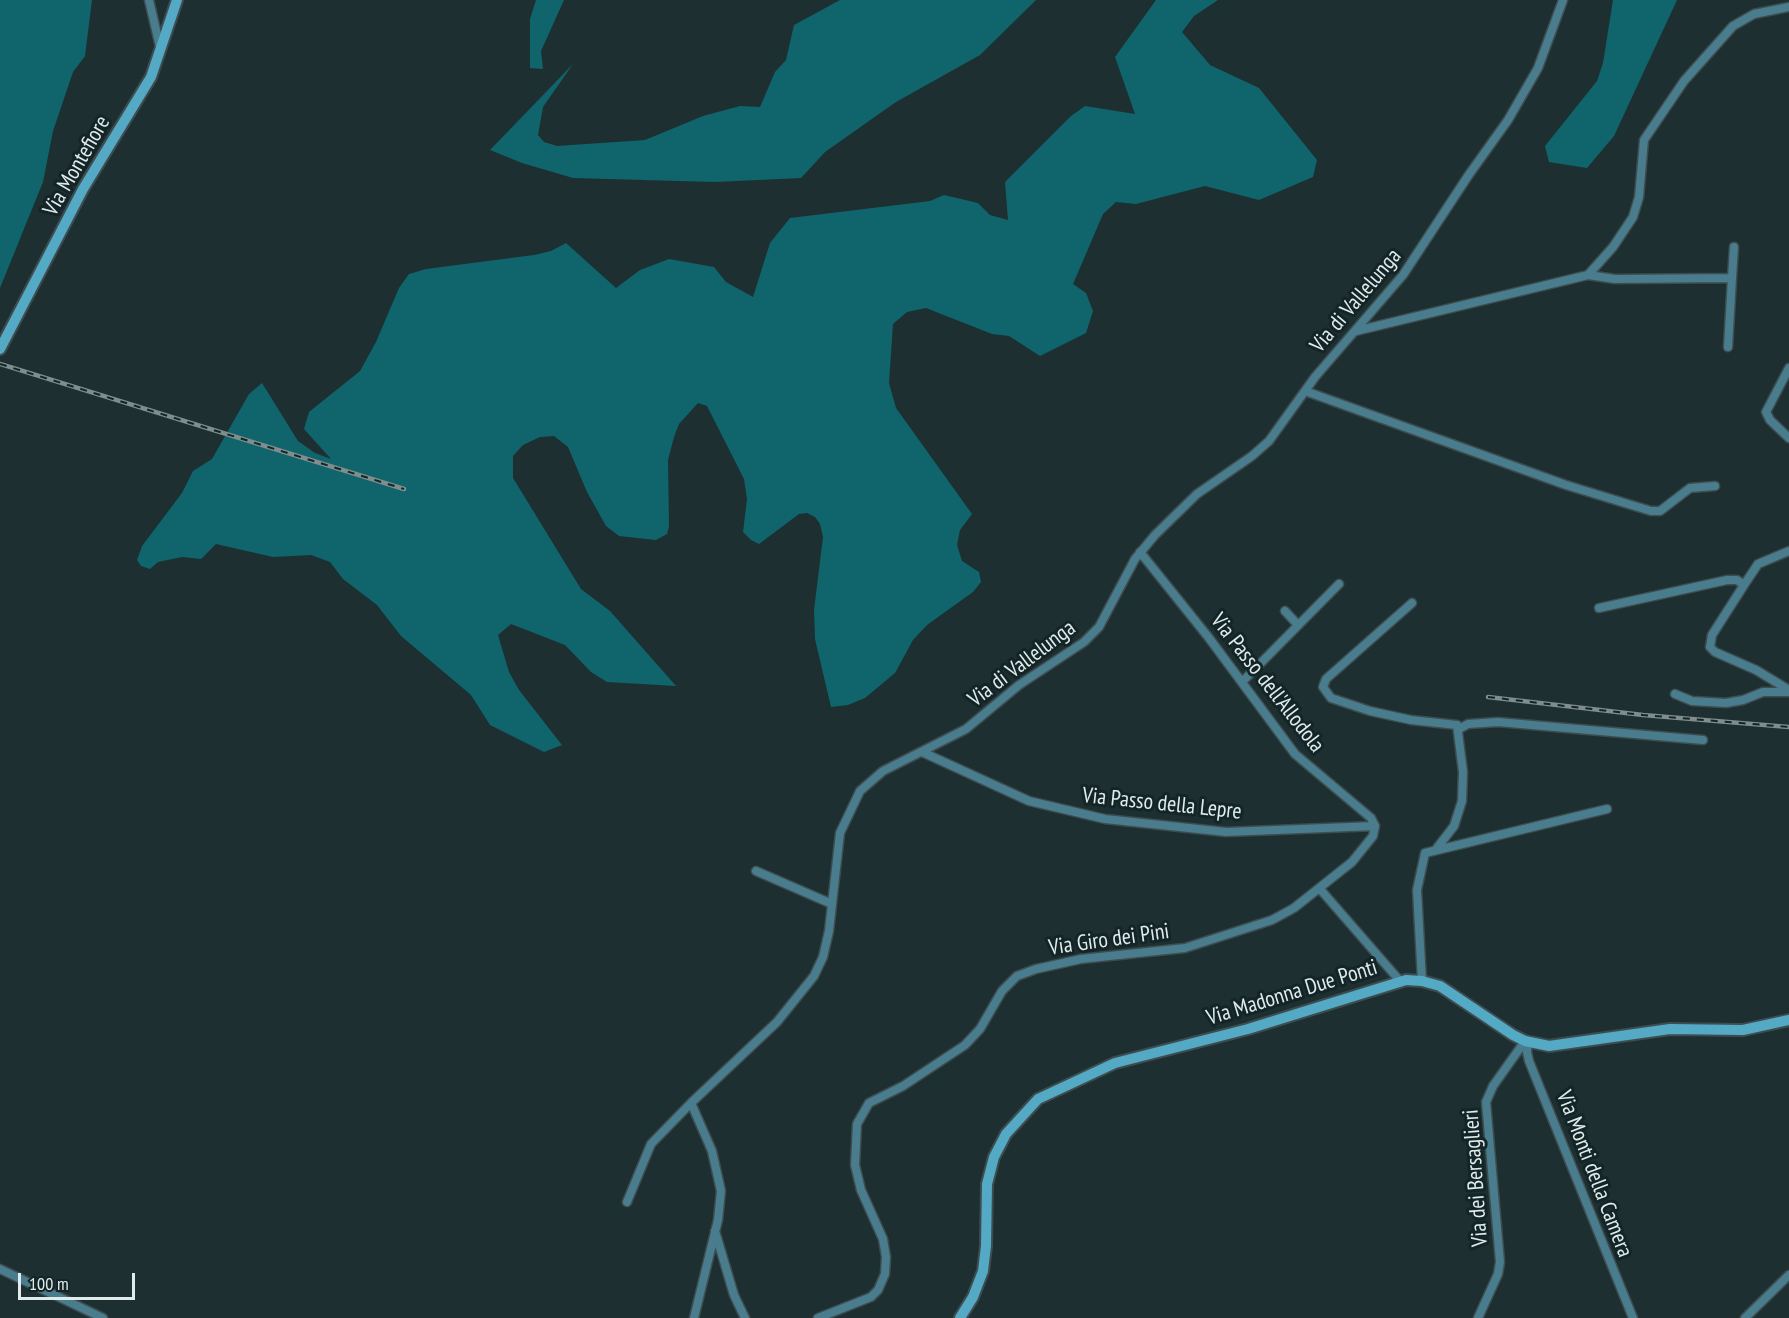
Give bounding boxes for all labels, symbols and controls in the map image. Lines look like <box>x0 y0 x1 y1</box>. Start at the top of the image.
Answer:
street label: Via Montefiore <box>38 111 116 221</box>
street label: Via di Vallelunga <box>1305 244 1407 358</box>
street label: Via Passo dell'Allodola <box>1204 608 1330 758</box>
street label: Via di Vallelunga <box>963 615 1081 713</box>
street label: Via Passo della Lepre <box>1081 783 1243 825</box>
street label: Via Giro dei Pini <box>1047 918 1171 962</box>
street label: Via Madonna Due Ponti <box>1203 954 1381 1032</box>
street label: Via Monti della Camera <box>1550 1087 1638 1261</box>
street label: Via dei Bersaglieri <box>1458 1109 1494 1247</box>
scale bar <box>21 1261 138 1299</box>
text: 100 m <box>29 1272 69 1295</box>

